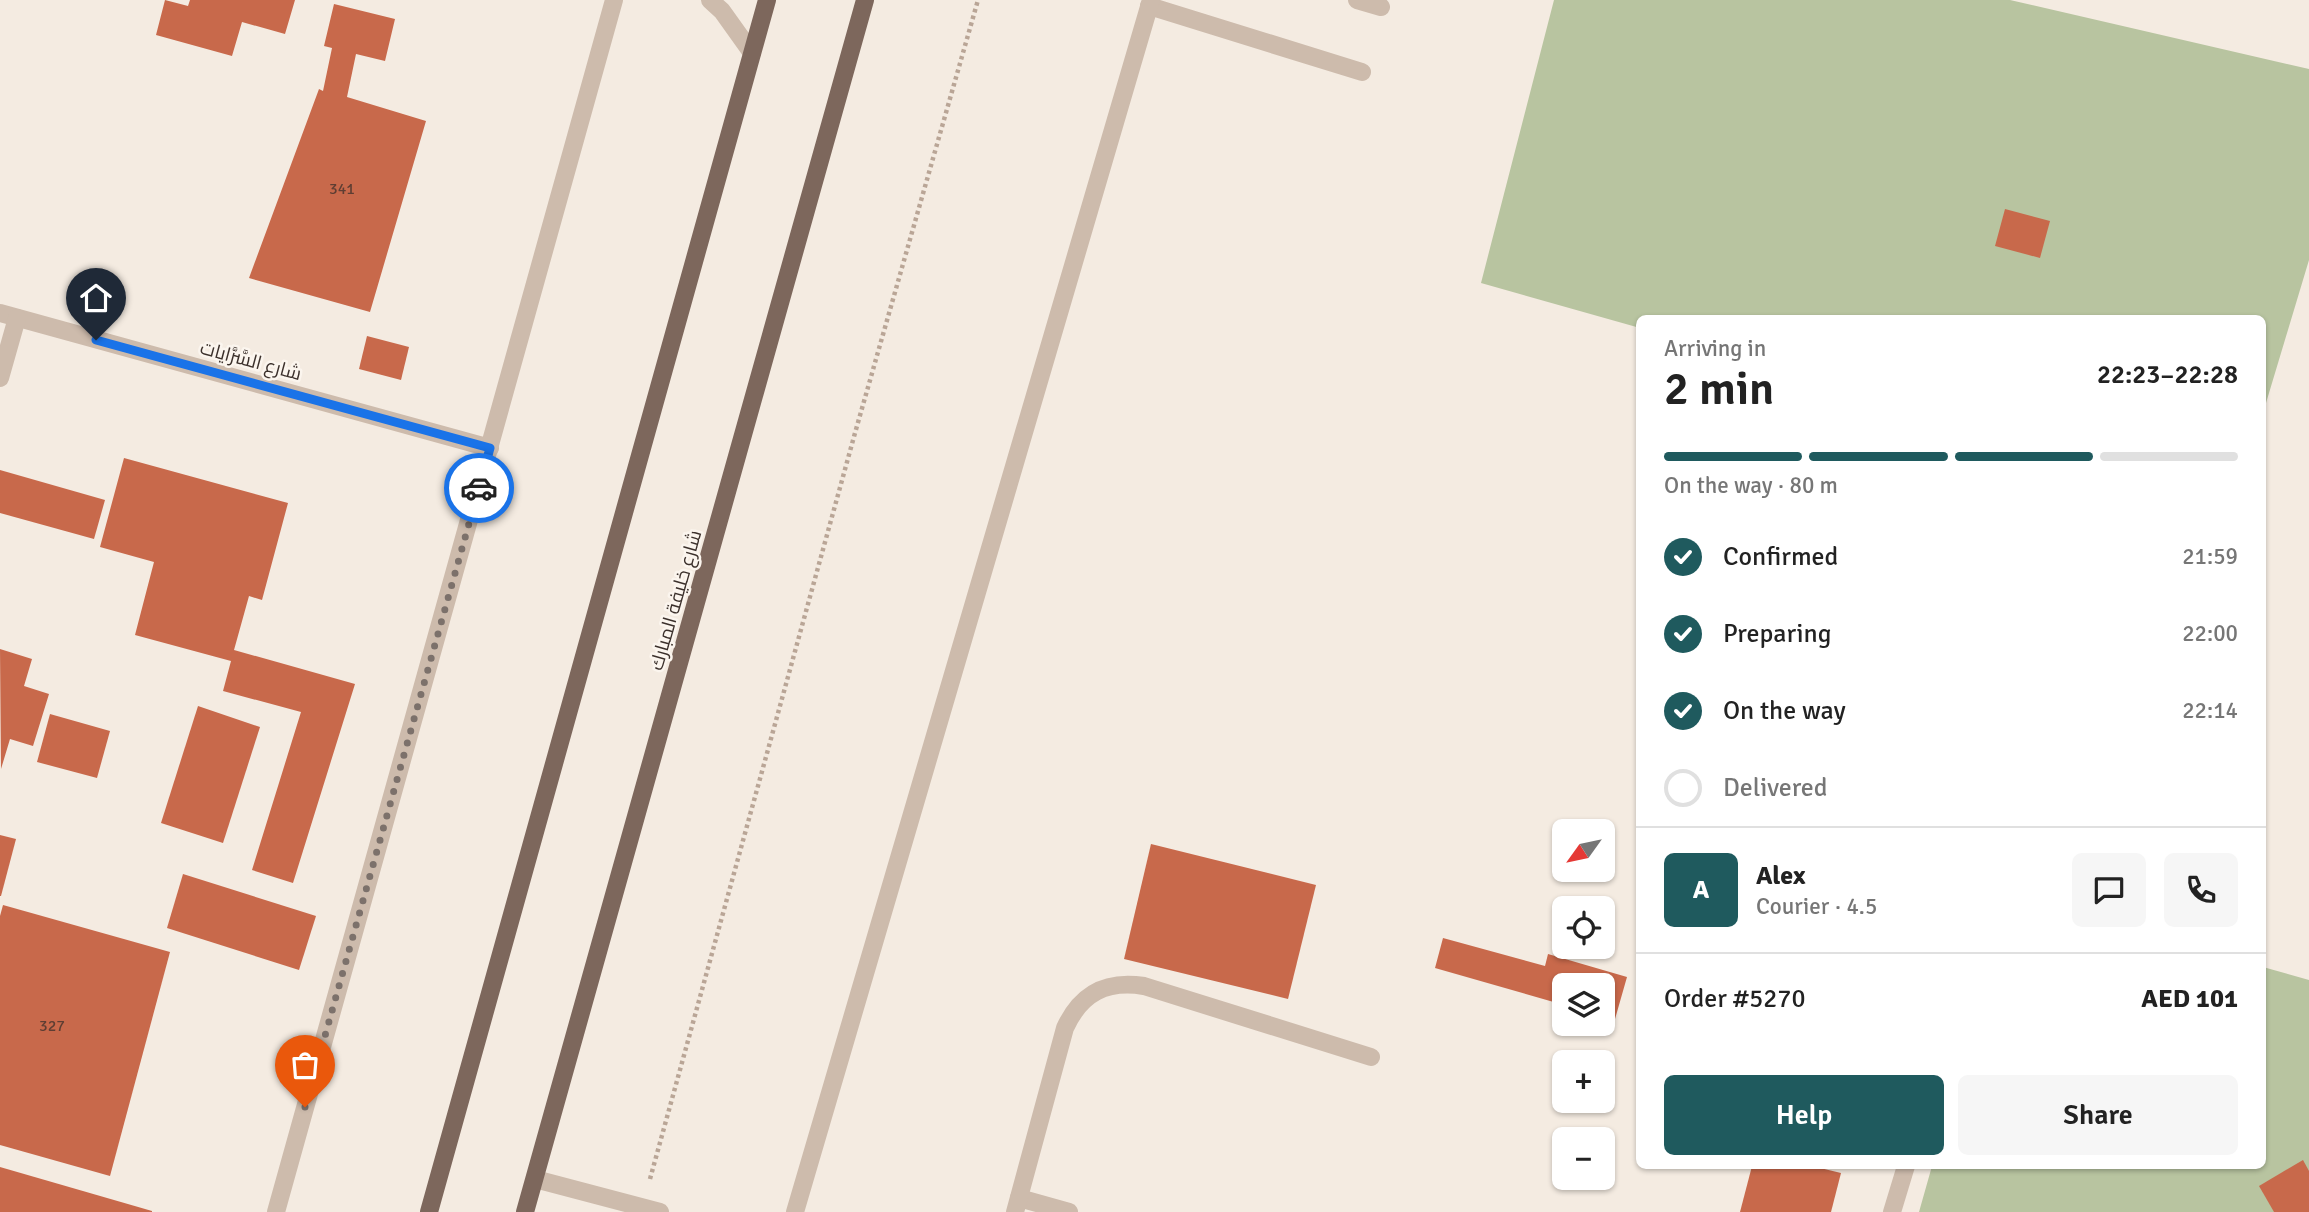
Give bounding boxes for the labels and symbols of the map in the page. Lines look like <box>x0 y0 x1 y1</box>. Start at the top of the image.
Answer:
house number: 341 <box>329 179 355 199</box>
pin <box>66 268 126 340</box>
street label: شارع السَّرَّايات <box>197 336 304 387</box>
courier <box>444 453 514 523</box>
street label: شارع خليفة المبارك <box>645 528 708 673</box>
north arrow <box>1552 819 1615 882</box>
house number: 327 <box>39 1016 65 1036</box>
pin <box>275 1035 335 1107</box>

